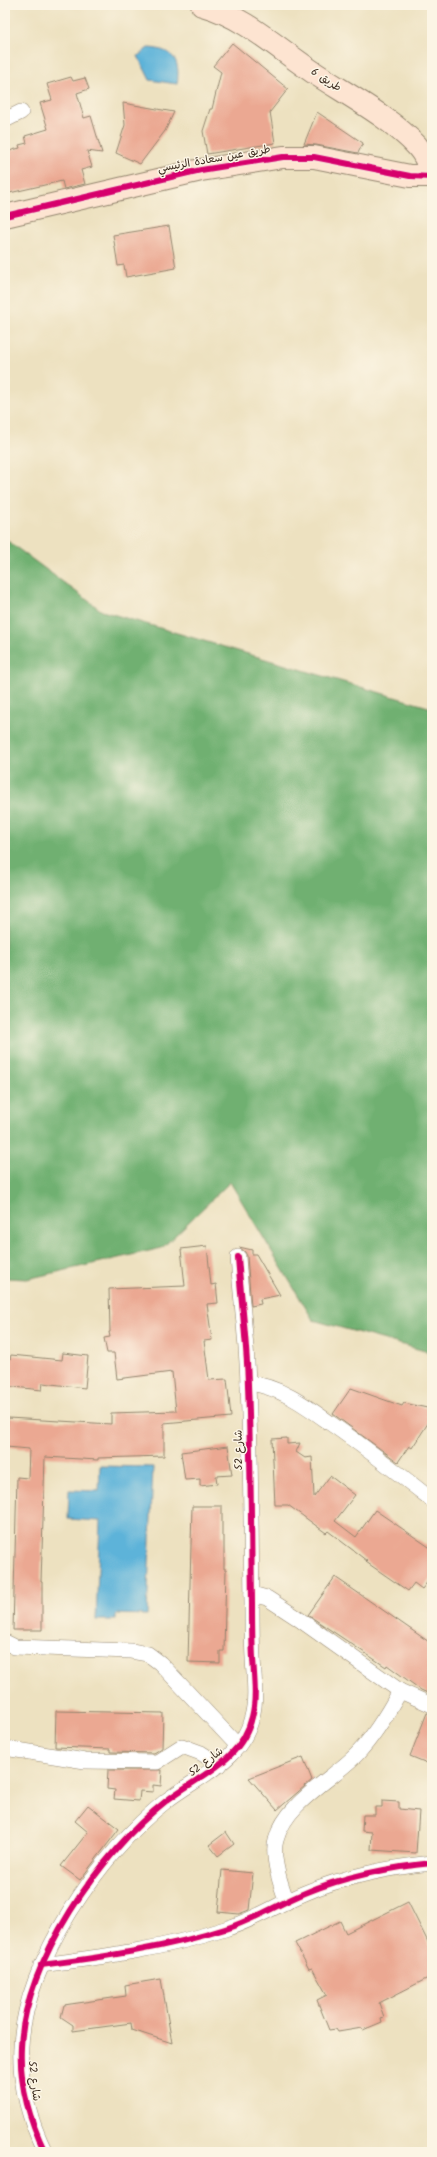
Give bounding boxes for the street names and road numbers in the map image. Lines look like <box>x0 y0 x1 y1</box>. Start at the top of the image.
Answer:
street label: طريق 6 <box>307 63 345 97</box>
street label: طريق عين سعادة الرئيسي <box>156 140 272 179</box>
street label: شارع 52 <box>230 1430 248 1470</box>
street label: شارع 52 <box>184 1742 228 1782</box>
street label: شارع 52 <box>23 2060 45 2102</box>

